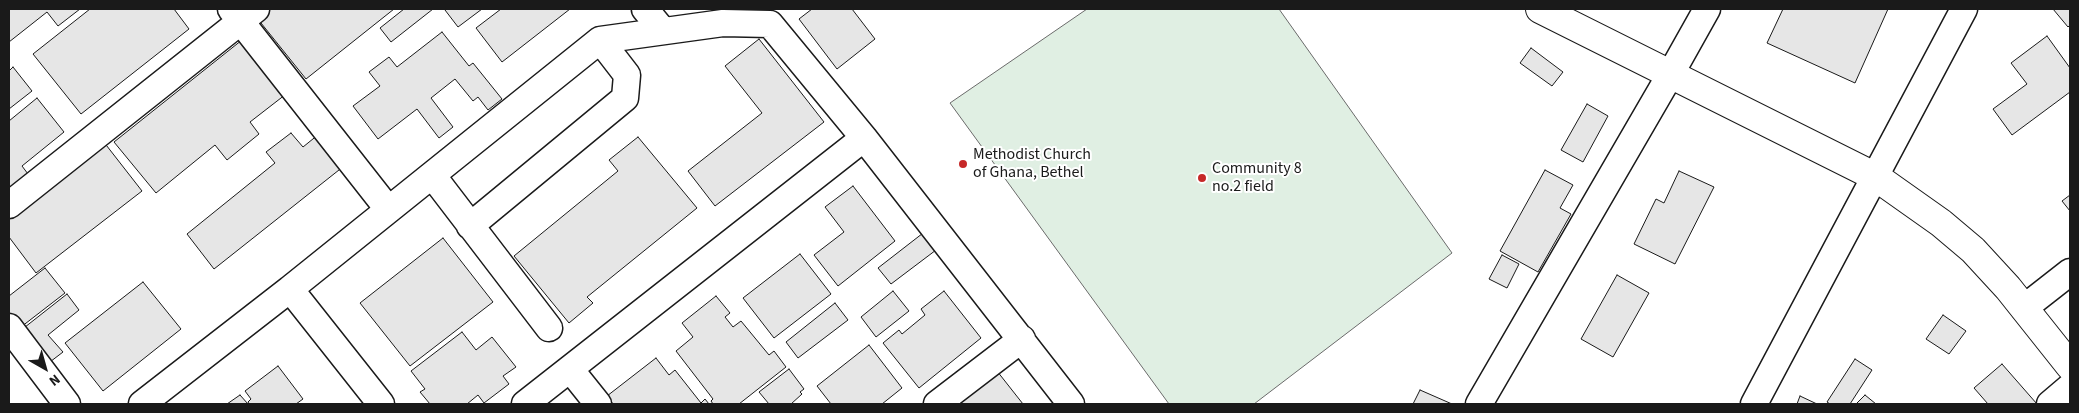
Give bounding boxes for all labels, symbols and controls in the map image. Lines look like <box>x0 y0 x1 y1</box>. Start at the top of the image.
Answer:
place label: Methodist Church of Ghana, Bethel <box>973 145 1091 183</box>
marker: Methodist Church of Ghana, Bethel <box>957 158 969 170</box>
place label: Community 8 no.2 field <box>1212 159 1302 197</box>
marker: Community 8 no.2 field <box>1196 172 1208 184</box>
north arrow <box>20 343 70 393</box>
text: N <box>44 369 64 391</box>

